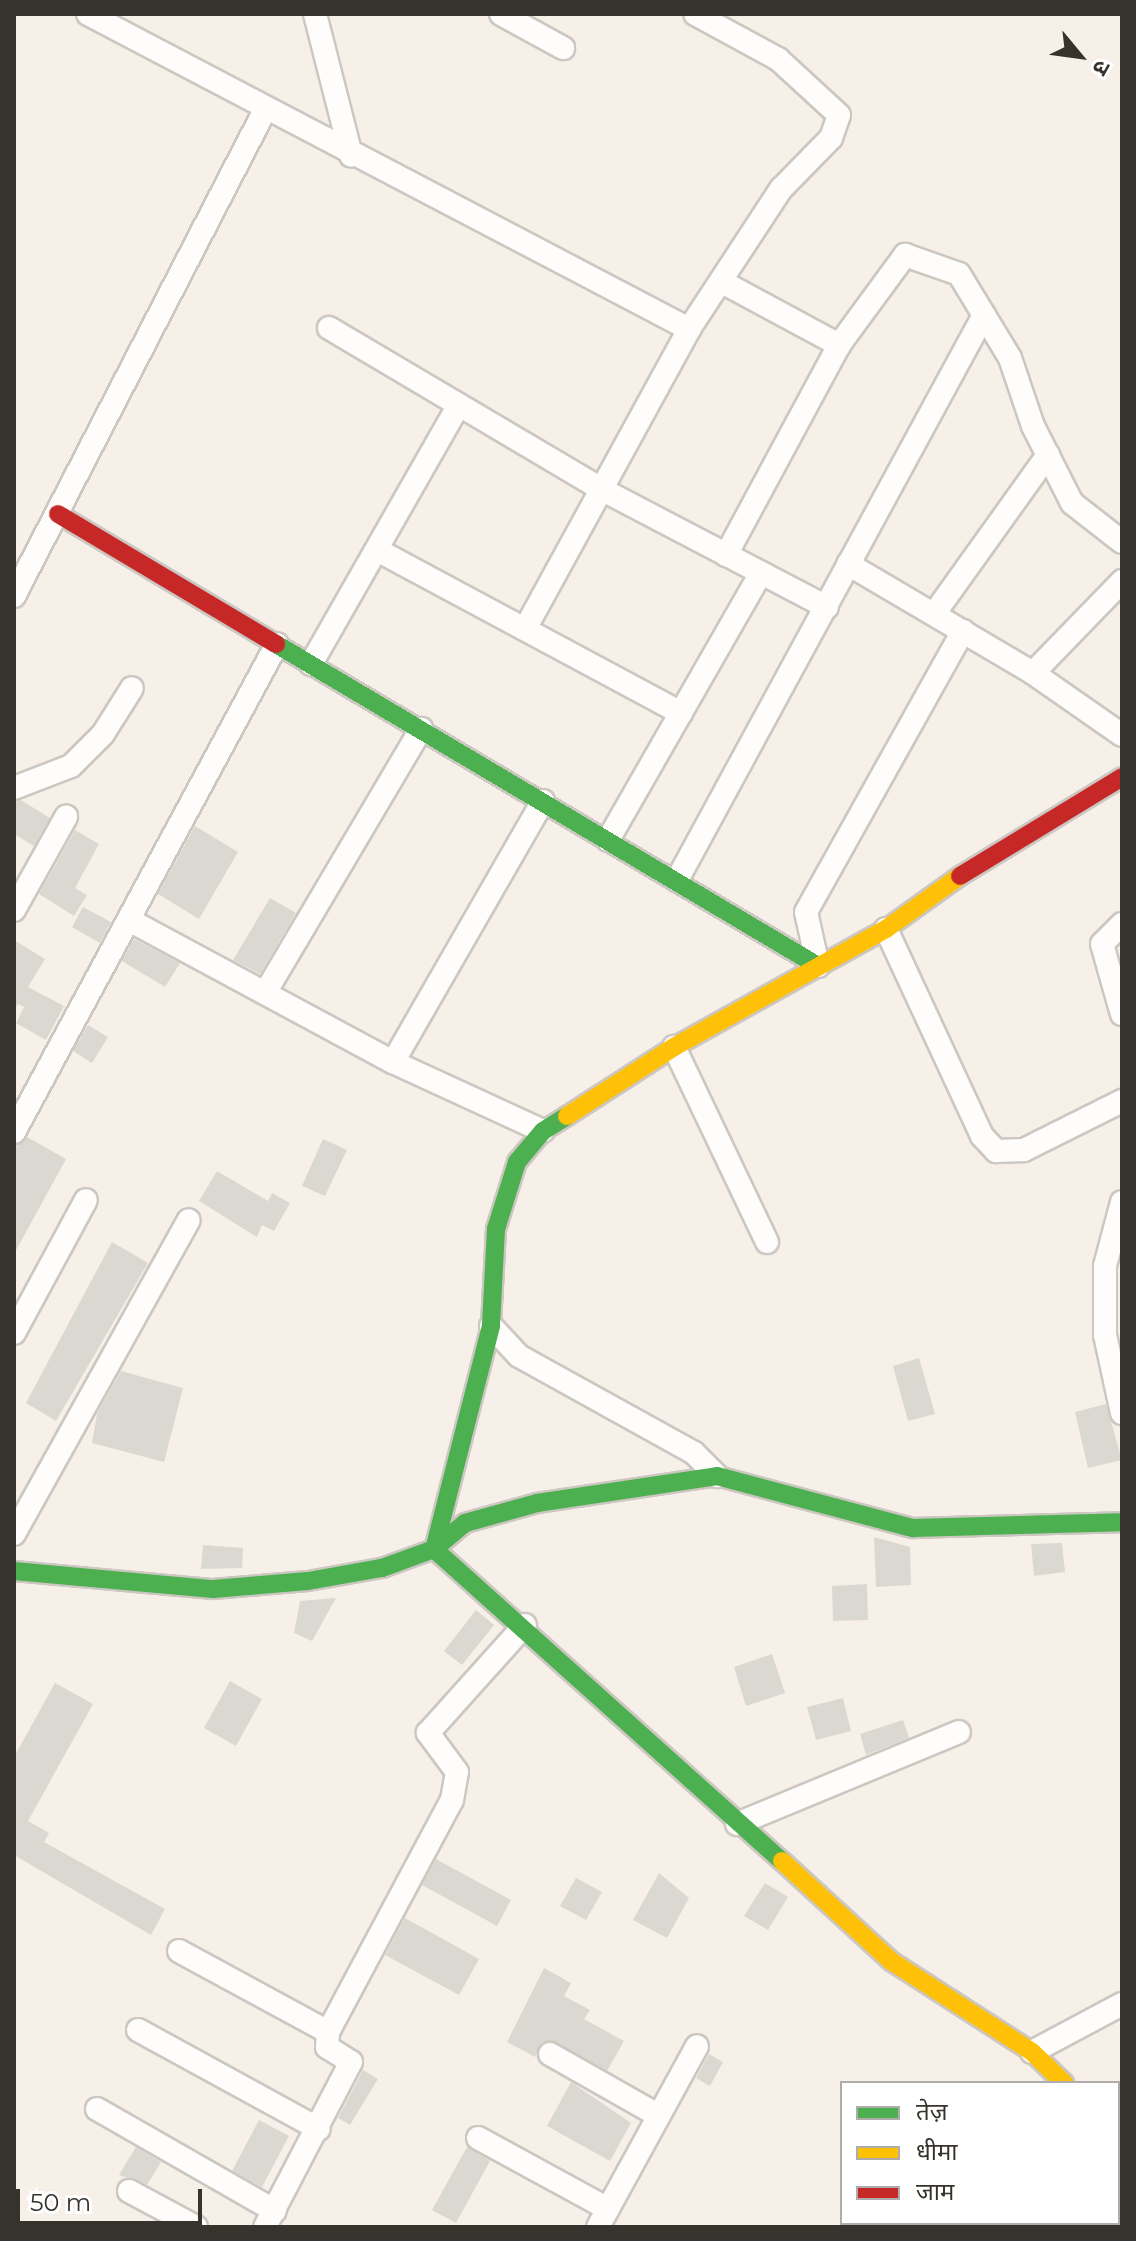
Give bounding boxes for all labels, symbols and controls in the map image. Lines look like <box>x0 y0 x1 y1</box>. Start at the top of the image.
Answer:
north arrow <box>1040 16 1120 96</box>
text: उ <box>1086 56 1116 80</box>
legend <box>840 2081 1120 2225</box>
text: तेज़ <box>916 2097 948 2126</box>
text: धीमा <box>916 2137 958 2166</box>
scale bar <box>20 2173 206 2223</box>
text: जाम <box>916 2177 954 2206</box>
text: 50 m <box>30 2188 91 2217</box>

